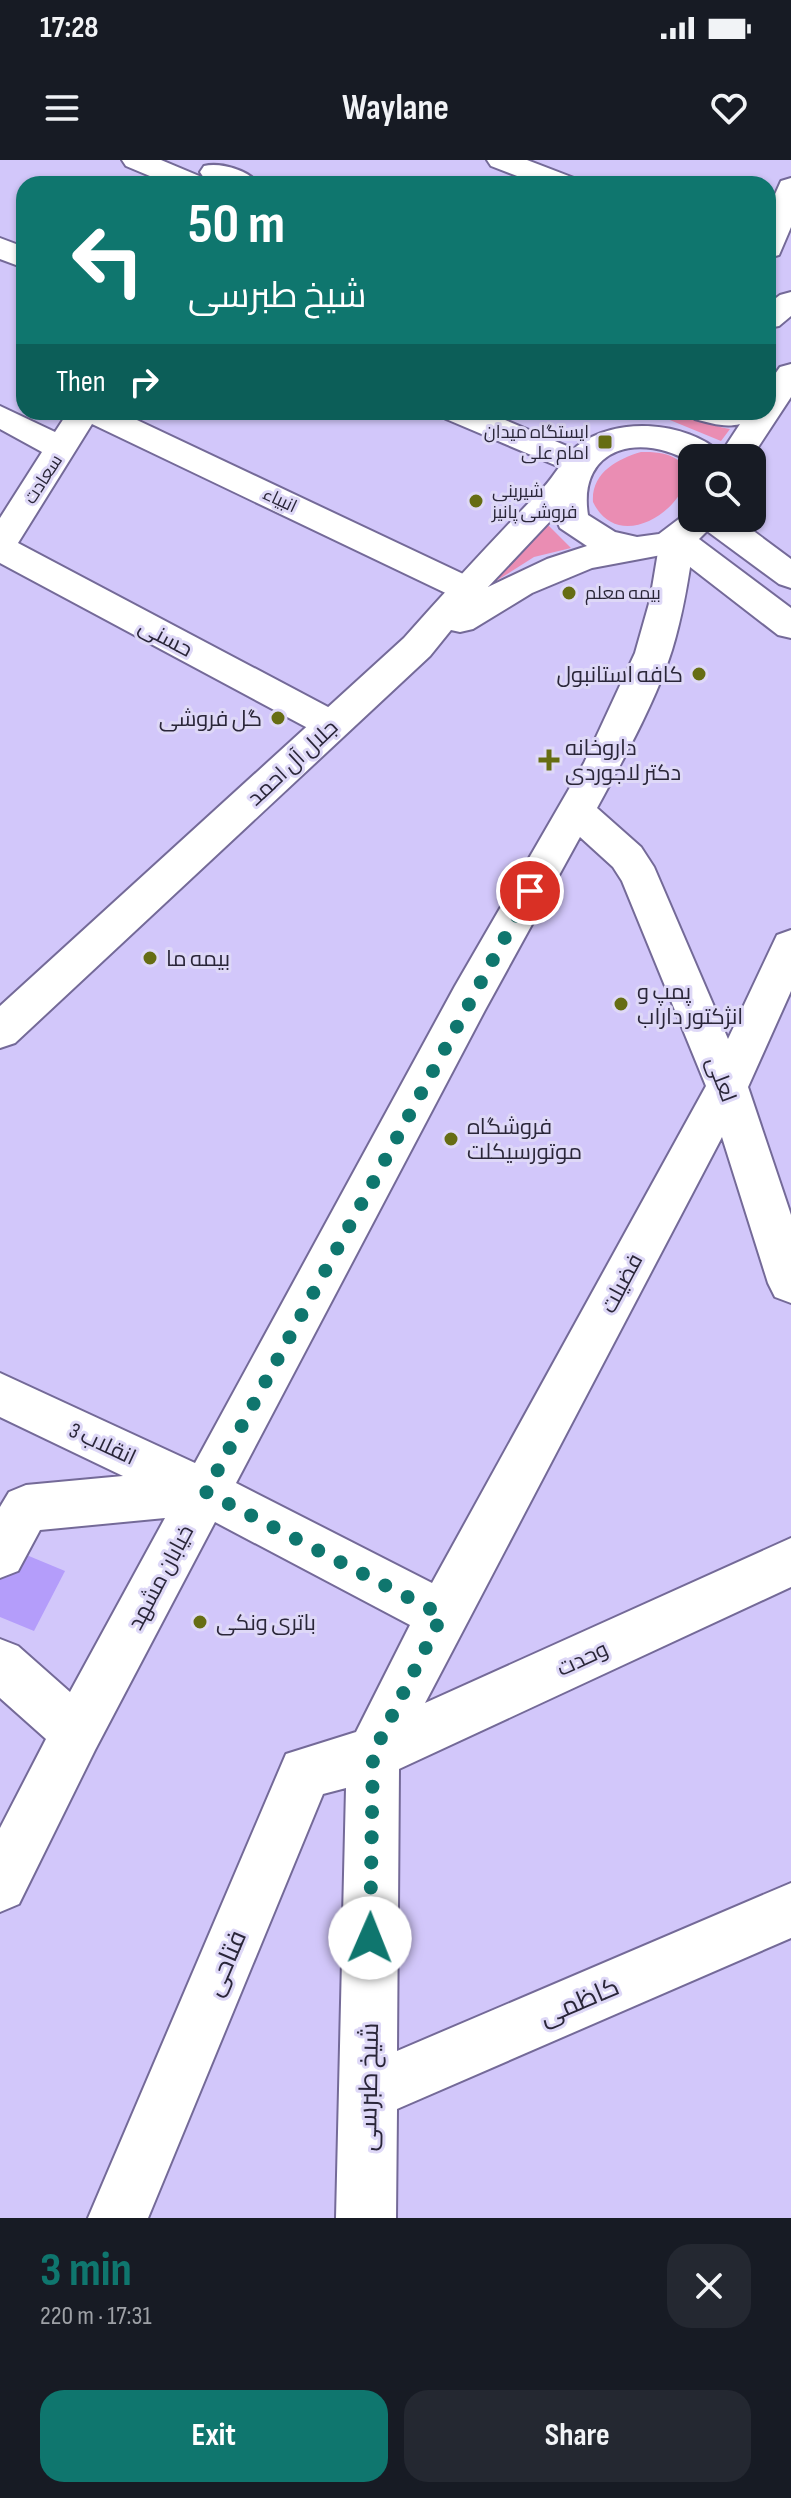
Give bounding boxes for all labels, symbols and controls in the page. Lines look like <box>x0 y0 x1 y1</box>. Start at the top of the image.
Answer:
text: 17:28 <box>40 10 99 46</box>
icon: menu <box>40 86 84 130</box>
icon: heart <box>707 86 751 130</box>
text: Waylane <box>342 87 449 130</box>
text: 50 m <box>188 192 285 259</box>
icon: left <box>56 208 160 312</box>
text: شیخ طبرسی <box>188 275 366 318</box>
icon: right <box>122 360 166 404</box>
text: Then <box>56 364 106 400</box>
place label: ایستگاه میدان امام علی <box>484 422 589 465</box>
marker: ایستگاه میدان امام علی <box>596 433 614 451</box>
map controls <box>678 444 766 532</box>
button: search <box>678 444 766 532</box>
street label: سعادت <box>20 451 67 508</box>
place label: شیرینی فروشی پانیز <box>491 481 577 524</box>
street label: انبیاء <box>259 483 300 517</box>
marker: شیرینی فروشی پانیز <box>467 492 485 510</box>
place label: بیمه معلم <box>585 583 661 605</box>
marker: بیمه معلم <box>560 584 578 602</box>
street label: حسنی <box>134 613 197 664</box>
place label: کافه استانبول <box>556 662 683 689</box>
marker: کافه استانبول <box>690 665 708 683</box>
place label: گل فروشی <box>159 706 262 733</box>
marker: گل فروشی <box>269 709 287 727</box>
street label: جلال آل احمد <box>242 714 344 812</box>
place label: داروخانه دکتر لاجوردی <box>565 735 681 787</box>
marker: داروخانه دکتر لاجوردی <box>540 751 558 769</box>
pin <box>496 857 564 925</box>
icon: arrive <box>508 869 552 913</box>
place label: بیمه ما <box>166 946 230 973</box>
marker: بیمه ما <box>141 949 159 967</box>
place label: پمپ و انژکتور داراب <box>637 979 743 1031</box>
marker: پمپ و انژکتور داراب <box>612 995 630 1013</box>
street label: لعلی <box>700 1053 741 1106</box>
place label: فروشگاه موتورسیکلت <box>467 1114 582 1166</box>
marker: فروشگاه موتورسیکلت <box>442 1130 460 1148</box>
street label: فضیلت <box>596 1249 649 1318</box>
street label: انقلاب 3 <box>65 1417 140 1472</box>
street label: خیابان مشهد <box>122 1521 200 1635</box>
place label: باتری ونکی <box>216 1610 316 1637</box>
marker: باتری ونکی <box>191 1613 209 1631</box>
street label: وحدت <box>553 1636 613 1683</box>
position arrow <box>328 1896 412 1980</box>
street label: فتاحی <box>199 1926 254 2001</box>
street label: کاظمی <box>535 1972 624 2033</box>
street label: شیخ طبرسی <box>353 2022 386 2152</box>
text: 3 min <box>40 2242 132 2299</box>
button: close <box>667 2244 751 2328</box>
text: 220 m · 17:31 <box>40 2301 152 2332</box>
button: Exit <box>40 2390 388 2482</box>
button: Share <box>404 2390 751 2482</box>

